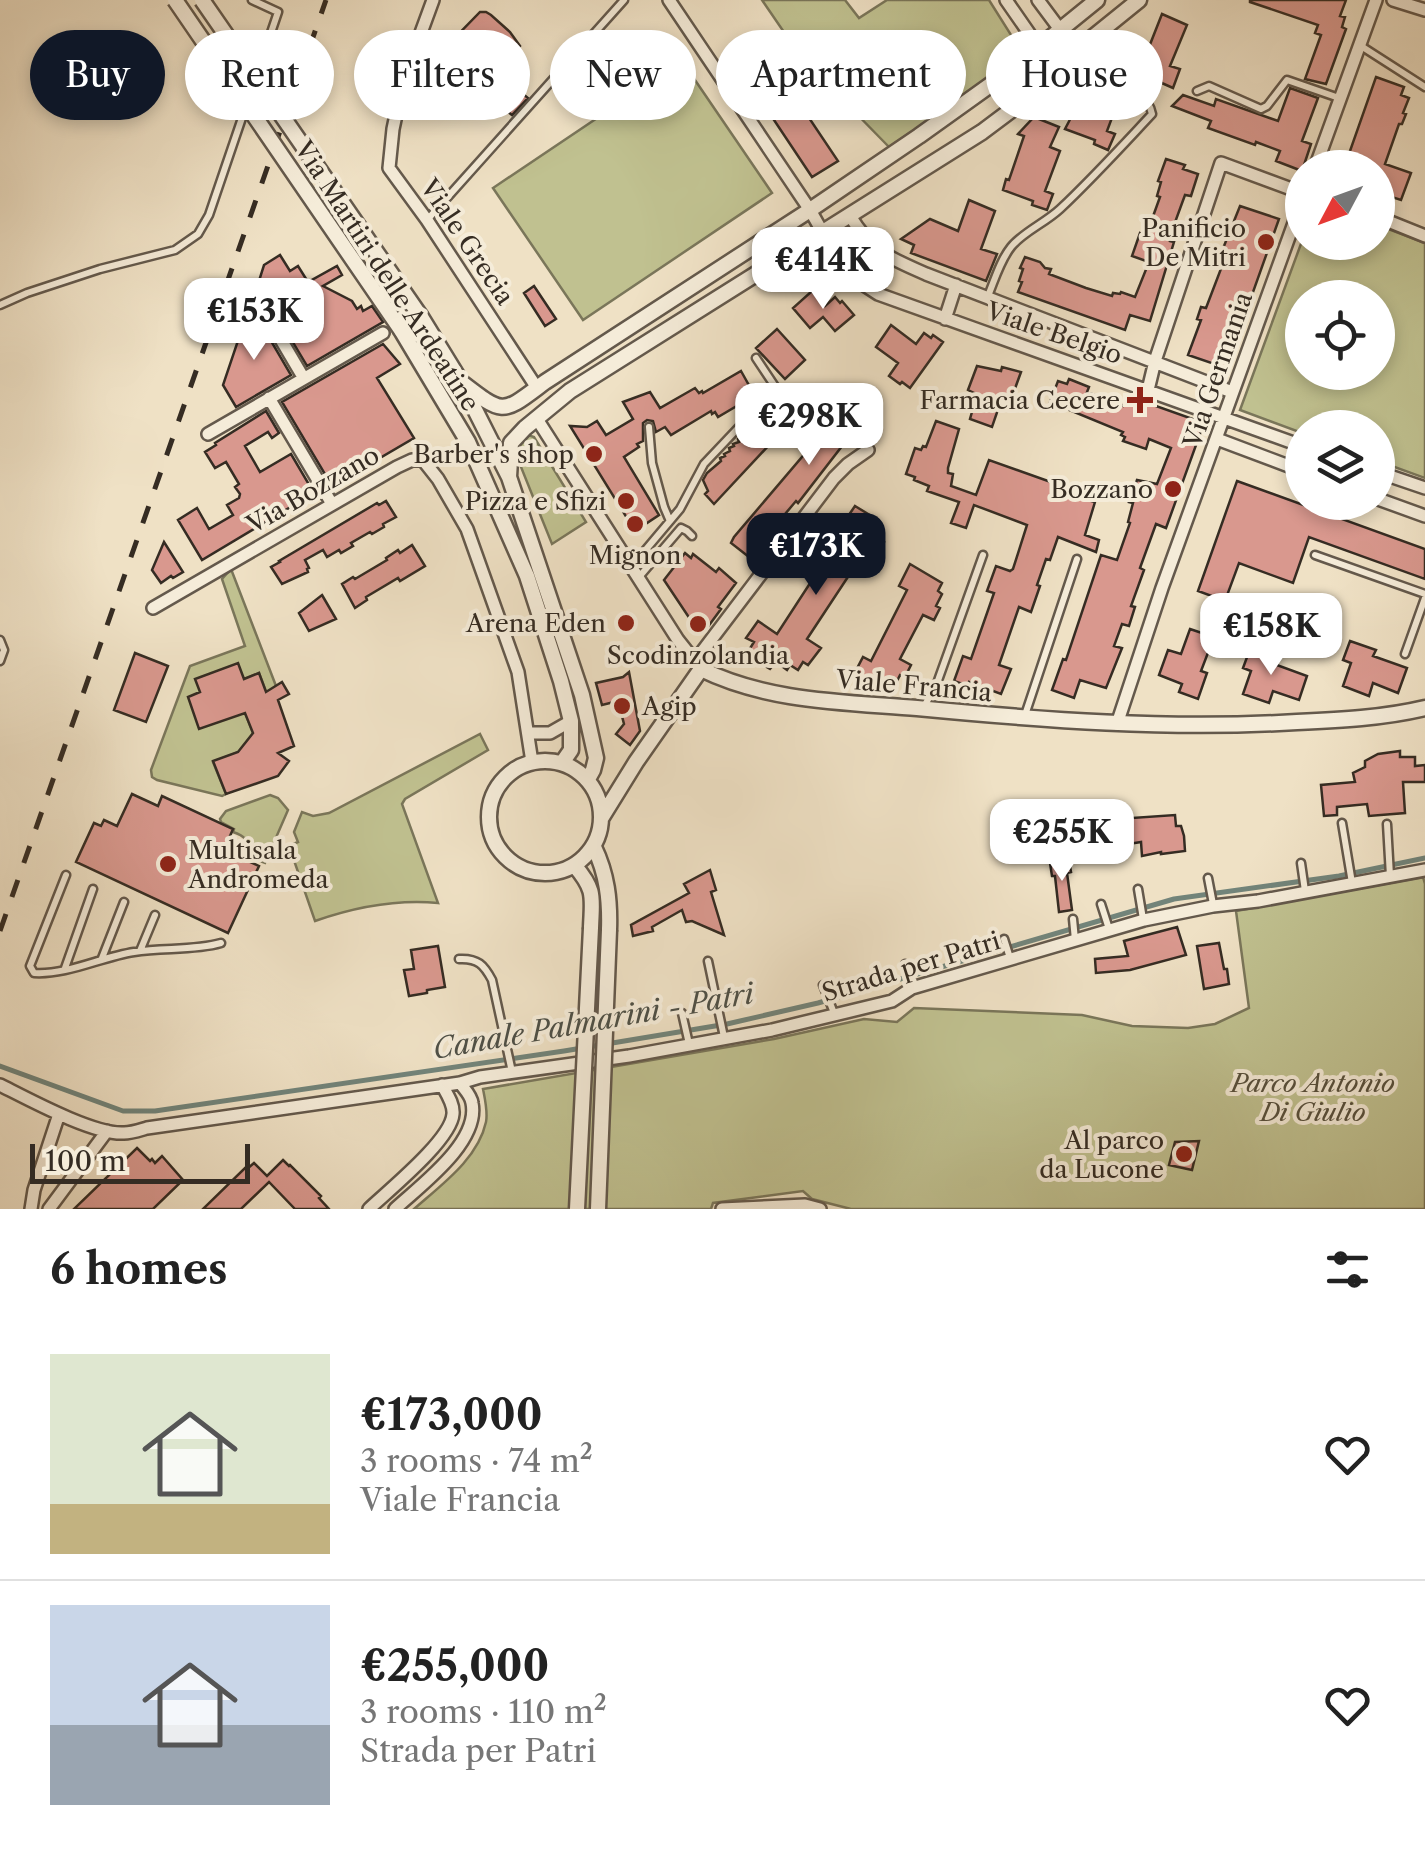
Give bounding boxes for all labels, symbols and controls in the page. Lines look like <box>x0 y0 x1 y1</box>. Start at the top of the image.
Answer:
chip: Buy <box>30 30 165 120</box>
chip: Rent <box>185 30 334 120</box>
chip: Filters <box>354 30 530 120</box>
chip: New <box>550 30 696 120</box>
chip: Apartment <box>716 30 966 120</box>
chip: House <box>986 30 1163 120</box>
street label: Via Martiri delle Ardeatine <box>287 134 486 417</box>
north arrow <box>1285 150 1395 260</box>
map controls <box>1285 150 1395 520</box>
street label: Viale Grecia <box>413 172 521 312</box>
place label: Panificio De Mitri <box>1142 213 1246 273</box>
pin: €414K <box>753 227 893 312</box>
marker: Panificio De Mitri <box>1255 231 1277 253</box>
text: €414K <box>774 240 872 279</box>
pin: €153K <box>184 278 324 363</box>
button: locate <box>1285 280 1395 390</box>
street label: Via Germania <box>1177 287 1259 453</box>
text: €153K <box>206 291 302 330</box>
street label: Viale Belgio <box>981 295 1126 371</box>
pin: €298K <box>739 383 879 468</box>
place label: Farmacia Cecere <box>920 385 1120 416</box>
marker: Farmacia Cecere <box>1129 389 1151 411</box>
text: €298K <box>757 396 861 435</box>
button: layers <box>1285 410 1395 520</box>
place label: Barber's shop <box>413 439 574 470</box>
street label: Via Bozzano <box>240 440 385 541</box>
marker: Barber's shop <box>583 443 605 465</box>
place label: Bozzano <box>1050 474 1153 505</box>
marker: Bozzano <box>1162 478 1184 500</box>
place label: Pizza e Sfizi <box>465 486 606 517</box>
marker: Pizza e Sfizi <box>615 490 637 512</box>
marker: Mignon <box>624 513 646 535</box>
pin: €173K <box>746 513 886 598</box>
text: €173K <box>768 526 864 565</box>
place label: Mignon <box>589 540 682 571</box>
pin: €158K <box>1201 593 1341 678</box>
text: €158K <box>1222 606 1320 645</box>
place label: Arena Eden <box>465 608 606 639</box>
marker: Arena Eden <box>615 612 637 634</box>
marker: Scodinzolandia <box>687 613 709 635</box>
place label: Scodinzolandia <box>607 640 790 671</box>
street label: Viale Francia <box>834 664 994 708</box>
place label: Agip <box>641 691 697 722</box>
marker: Agip <box>611 695 633 717</box>
pin: €255K <box>992 799 1132 884</box>
text: €255K <box>1012 812 1112 851</box>
place label: Multisala Andromeda <box>187 835 329 895</box>
marker: Multisala Andromeda <box>157 853 179 875</box>
street label: Strada per Patri <box>818 925 1004 1009</box>
water label: Canale Palmarini - Patri <box>430 976 758 1066</box>
park label: Parco Antonio Di Giulio <box>1229 1068 1395 1128</box>
place label: Al parco da Lucone <box>1039 1125 1164 1185</box>
scale bar <box>30 1139 250 1184</box>
marker: Al parco da Lucone <box>1173 1143 1195 1165</box>
text: 100 m <box>45 1144 126 1178</box>
icon: filters <box>1320 1242 1375 1297</box>
text: 6 homes <box>50 1243 228 1295</box>
text: €173,000 <box>360 1389 543 1441</box>
icon: home <box>130 1394 250 1514</box>
icon: heart <box>1320 1427 1375 1482</box>
text: 3 rooms · 74 m² <box>360 1441 593 1480</box>
text: Viale Francia <box>360 1480 560 1519</box>
text: €255,000 <box>360 1640 549 1692</box>
icon: home <box>130 1645 250 1765</box>
icon: heart <box>1320 1678 1375 1733</box>
text: 3 rooms · 110 m² <box>360 1692 607 1731</box>
text: Strada per Patri <box>360 1731 596 1770</box>

